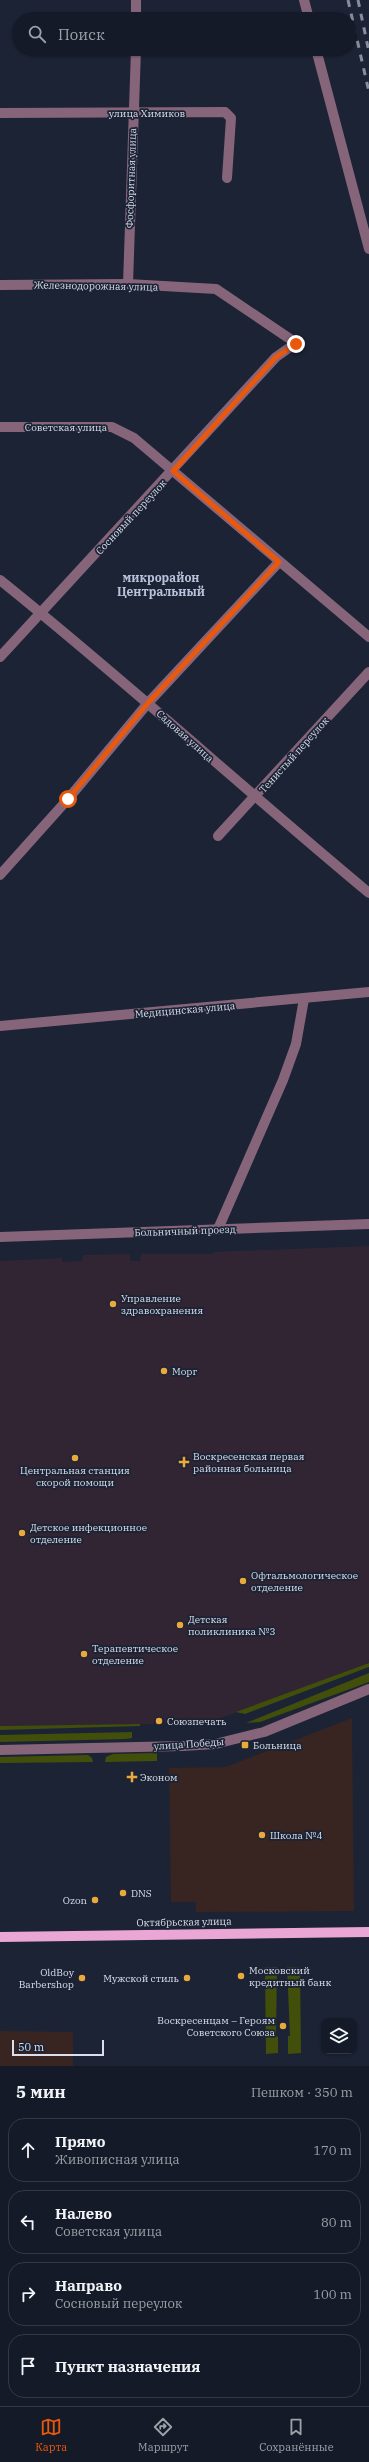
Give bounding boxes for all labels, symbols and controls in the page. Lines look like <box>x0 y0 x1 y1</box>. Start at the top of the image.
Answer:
search box <box>12 12 357 56</box>
icon: search <box>26 23 48 45</box>
text: Поиск <box>58 25 105 44</box>
street label: улица Химиков <box>109 107 186 120</box>
street label: Фосфоритная улица <box>123 127 139 228</box>
street label: Железнодорожная улица <box>34 278 159 294</box>
route end <box>287 335 305 353</box>
street label: Советская улица <box>25 421 108 434</box>
street label: Сосновый переулок <box>93 477 169 557</box>
district label: микрорайон Центральный <box>117 570 205 599</box>
street label: Садовая улица <box>154 707 217 765</box>
street label: Тенистый переулок <box>256 714 332 796</box>
route start <box>59 790 77 808</box>
street label: Медицинская улица <box>134 999 236 1021</box>
street label: Больничный проезд <box>134 1223 236 1239</box>
place label: Управление здравохранения <box>121 1292 203 1317</box>
marker: Управление здравохранения <box>108 1299 118 1309</box>
place label: Морг <box>172 1365 197 1378</box>
marker: Морг <box>159 1366 169 1376</box>
place label: Воскресенская первая районная больница <box>193 1450 305 1475</box>
marker: Центральная станция скорой помощи <box>70 1453 80 1463</box>
marker: Воскресенская первая районная больница <box>178 1456 190 1468</box>
place label: Центральная станция скорой помощи <box>20 1464 130 1489</box>
place label: Детское инфекционное отделение <box>30 1521 147 1546</box>
marker: Детское инфекционное отделение <box>17 1528 27 1538</box>
place label: Офтальмологическое отделение <box>251 1569 358 1594</box>
marker: Офтальмологическое отделение <box>238 1576 248 1586</box>
place label: Детская поликлиника №3 <box>188 1613 275 1638</box>
marker: Детская поликлиника №3 <box>175 1620 185 1630</box>
place label: Терапевтическое отделение <box>92 1642 178 1667</box>
marker: Терапевтическое отделение <box>79 1649 89 1659</box>
place label: Союзпечать <box>167 1715 227 1728</box>
marker: Союзпечать <box>154 1716 164 1726</box>
street label: улица Победы <box>153 1735 225 1753</box>
place label: Больница <box>253 1739 302 1752</box>
marker: Больница <box>240 1740 250 1750</box>
place label: Эконом <box>140 1771 178 1784</box>
marker: Эконом <box>127 1772 137 1782</box>
place label: Школа №4 <box>270 1829 322 1842</box>
marker: Школа №4 <box>257 1830 267 1840</box>
place label: DNS <box>131 1887 152 1900</box>
marker: DNS <box>118 1888 128 1898</box>
place label: Ozon <box>63 1894 88 1907</box>
marker: Ozon <box>90 1895 100 1905</box>
street label: Октябрьская улица <box>136 1915 232 1929</box>
place label: Московский кредитный банк <box>249 1964 331 1989</box>
place label: OldBoy Barbershop <box>19 1966 75 1991</box>
marker: Московский кредитный банк <box>236 1971 246 1981</box>
place label: Мужской стиль <box>103 1972 180 1985</box>
marker: OldBoy Barbershop <box>77 1973 87 1983</box>
marker: Мужской стиль <box>182 1973 192 1983</box>
place label: Воскресенцам – Героям Советского Союза <box>157 2014 276 2039</box>
map controls <box>321 2018 357 2054</box>
button: layers <box>321 2018 357 2054</box>
marker: Воскресенцам – Героям Советского Союза <box>278 2021 288 2031</box>
scale bar <box>12 2038 104 2057</box>
text: 50 m <box>18 2040 44 2054</box>
text: 5 мин <box>16 2081 66 2103</box>
text: Пешком · 350 m <box>251 2084 353 2101</box>
text: Прямо <box>55 2132 106 2151</box>
icon: ahead <box>17 2139 39 2161</box>
text: 170 m <box>313 2142 352 2159</box>
text: Живописная улица <box>55 2151 180 2168</box>
text: Налево <box>55 2204 112 2223</box>
icon: left <box>17 2211 39 2233</box>
text: 80 m <box>321 2214 352 2231</box>
text: Советская улица <box>55 2223 162 2240</box>
text: Направо <box>55 2276 122 2295</box>
icon: right <box>17 2283 39 2305</box>
text: 100 m <box>313 2286 352 2303</box>
text: Сосновый переулок <box>55 2295 182 2312</box>
icon: arrive <box>17 2355 39 2377</box>
text: Пункт назначения <box>55 2357 201 2376</box>
tab: Карта <box>35 2416 67 2454</box>
tab: Маршрут <box>138 2416 188 2454</box>
tab: Сохранённые <box>259 2416 334 2454</box>

